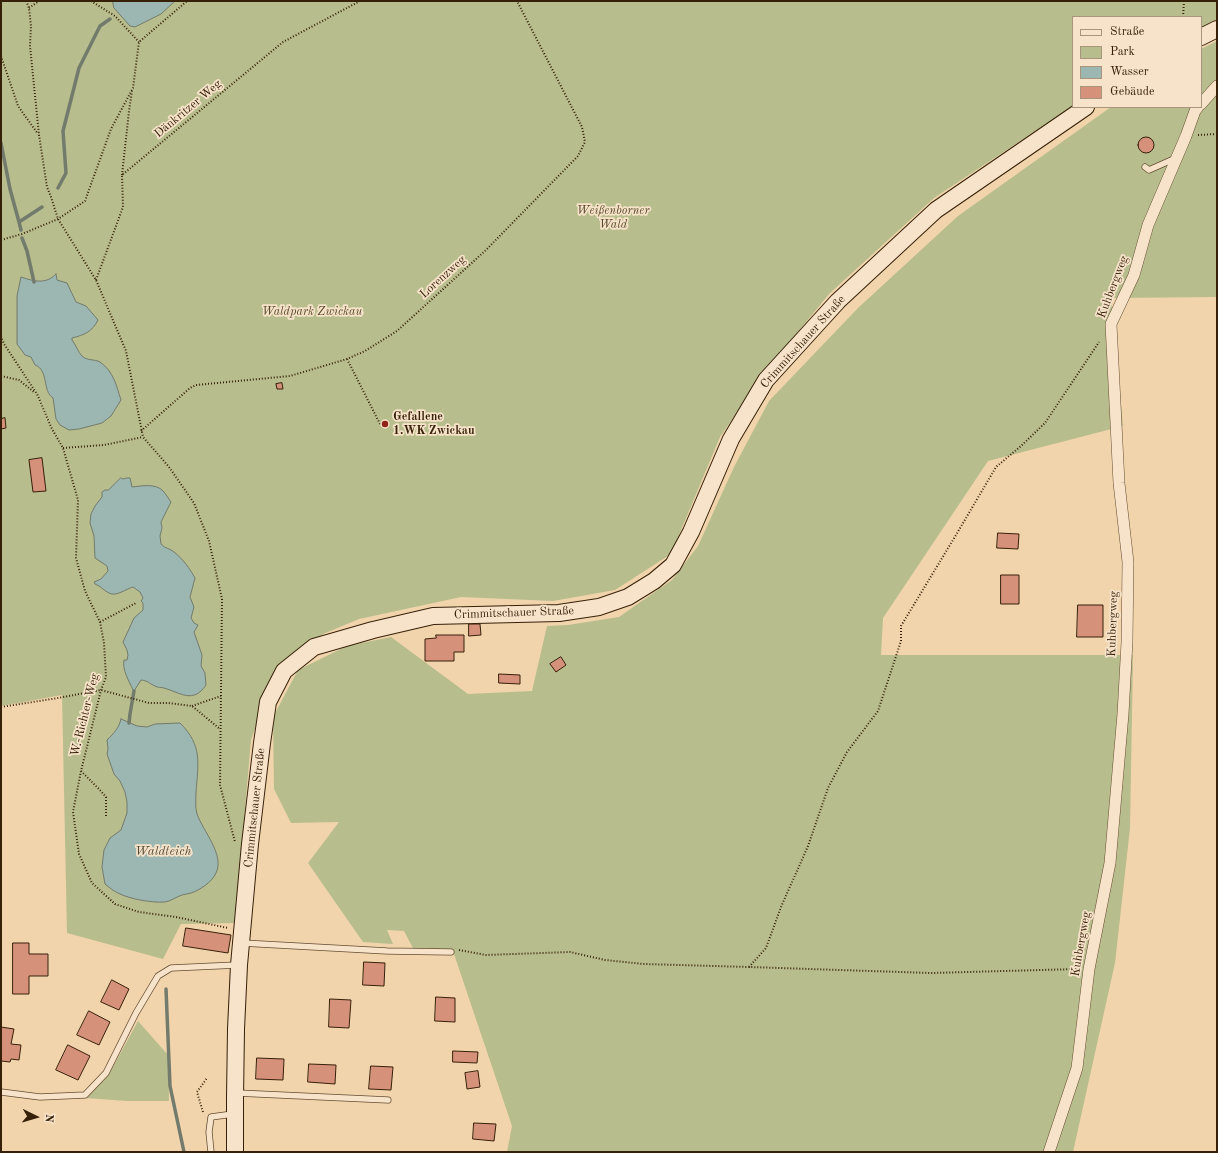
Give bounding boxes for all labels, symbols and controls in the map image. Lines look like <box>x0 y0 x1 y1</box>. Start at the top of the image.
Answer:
legend <box>1072 16 1202 108</box>
text: Straße <box>1110 26 1144 38</box>
text: Park <box>1110 46 1135 58</box>
text: Wasser <box>1110 66 1149 78</box>
street label: Dänkritzer Weg <box>152 77 224 141</box>
text: Gebäude <box>1110 86 1154 98</box>
park label: Weißenborner Wald <box>577 204 649 232</box>
street label: Lorenzweg <box>417 253 469 301</box>
street label: Kuhbergweg <box>1094 254 1132 320</box>
street label: Crimmitschauer Straße <box>757 293 849 391</box>
park label: Waldpark Zwickau <box>262 305 362 319</box>
place label: Gefallene 1.WK Zwickau <box>393 410 475 438</box>
marker: Gefallene 1.WK Zwickau <box>380 419 390 429</box>
street label: Kuhbergweg <box>1105 591 1121 657</box>
street label: Crimmitschauer Straße <box>454 604 574 622</box>
street label: W.-Richter-Weg <box>68 672 102 758</box>
street label: Crimmitschauer Straße <box>242 748 268 868</box>
water label: Waldteich <box>135 844 191 860</box>
street label: Kuhbergweg <box>1068 910 1094 978</box>
north arrow <box>16 1097 56 1137</box>
text: N <box>43 1113 54 1123</box>

